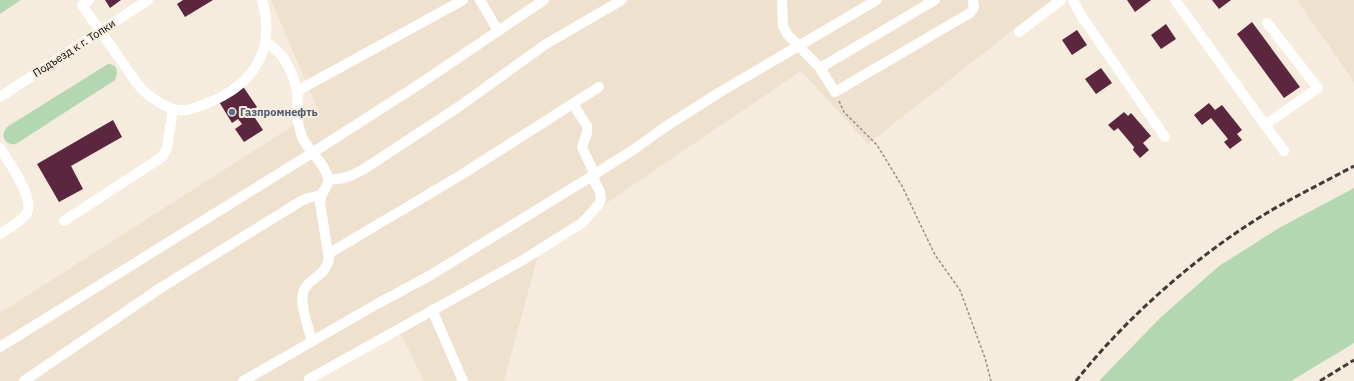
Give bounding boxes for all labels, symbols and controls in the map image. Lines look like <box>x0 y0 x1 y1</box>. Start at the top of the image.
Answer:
street label: Подъезд к г. Топки <box>30 16 118 80</box>
place label: Газпромнефть <box>240 105 318 119</box>
marker: Газпромнефть <box>227 107 237 117</box>

